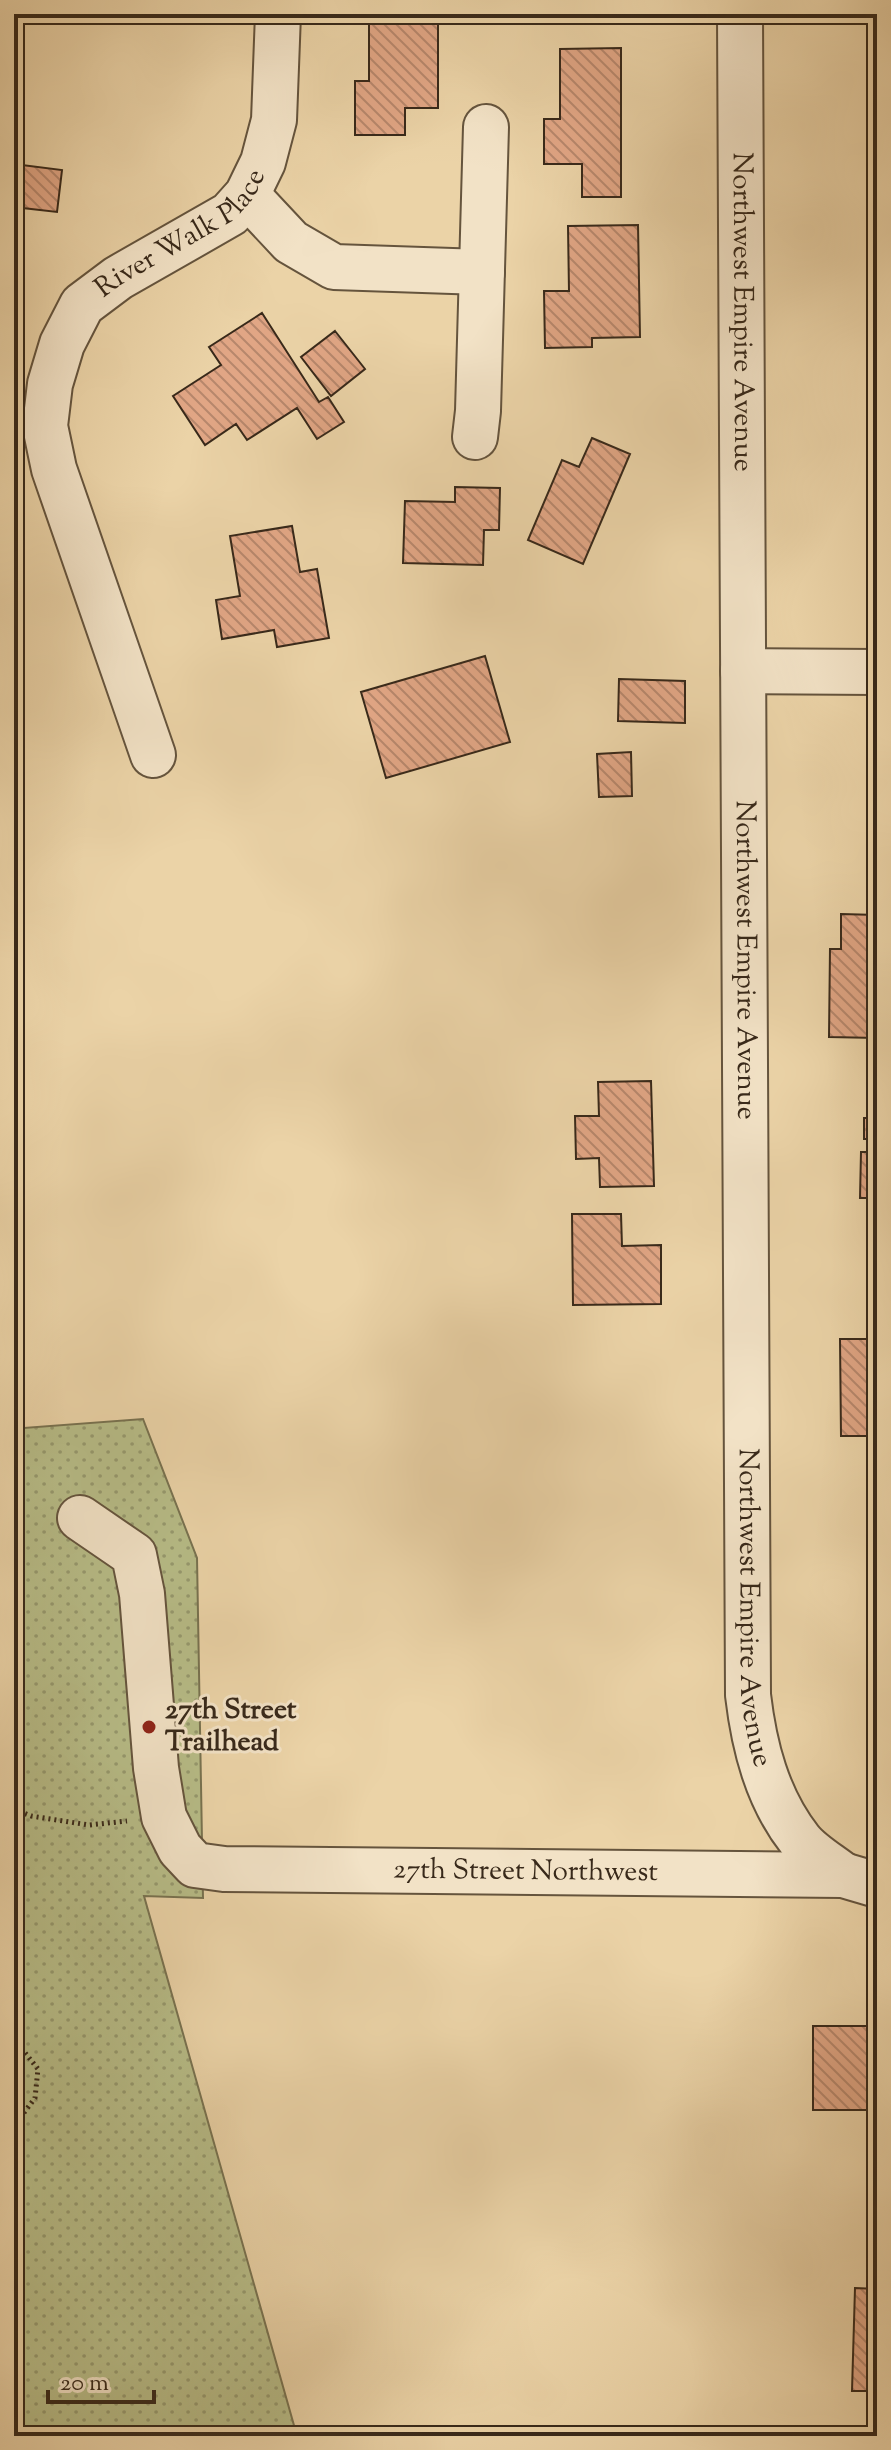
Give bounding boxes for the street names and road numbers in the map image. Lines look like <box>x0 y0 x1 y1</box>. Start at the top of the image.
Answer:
street label: Northwest Empire Avenue <box>721 152 762 472</box>
street label: River Walk Place <box>87 162 277 308</box>
street label: Northwest Empire Avenue <box>724 800 765 1120</box>
street label: Northwest Empire Avenue <box>727 1448 782 1772</box>
street label: 27th Street Northwest <box>393 1851 659 1893</box>

